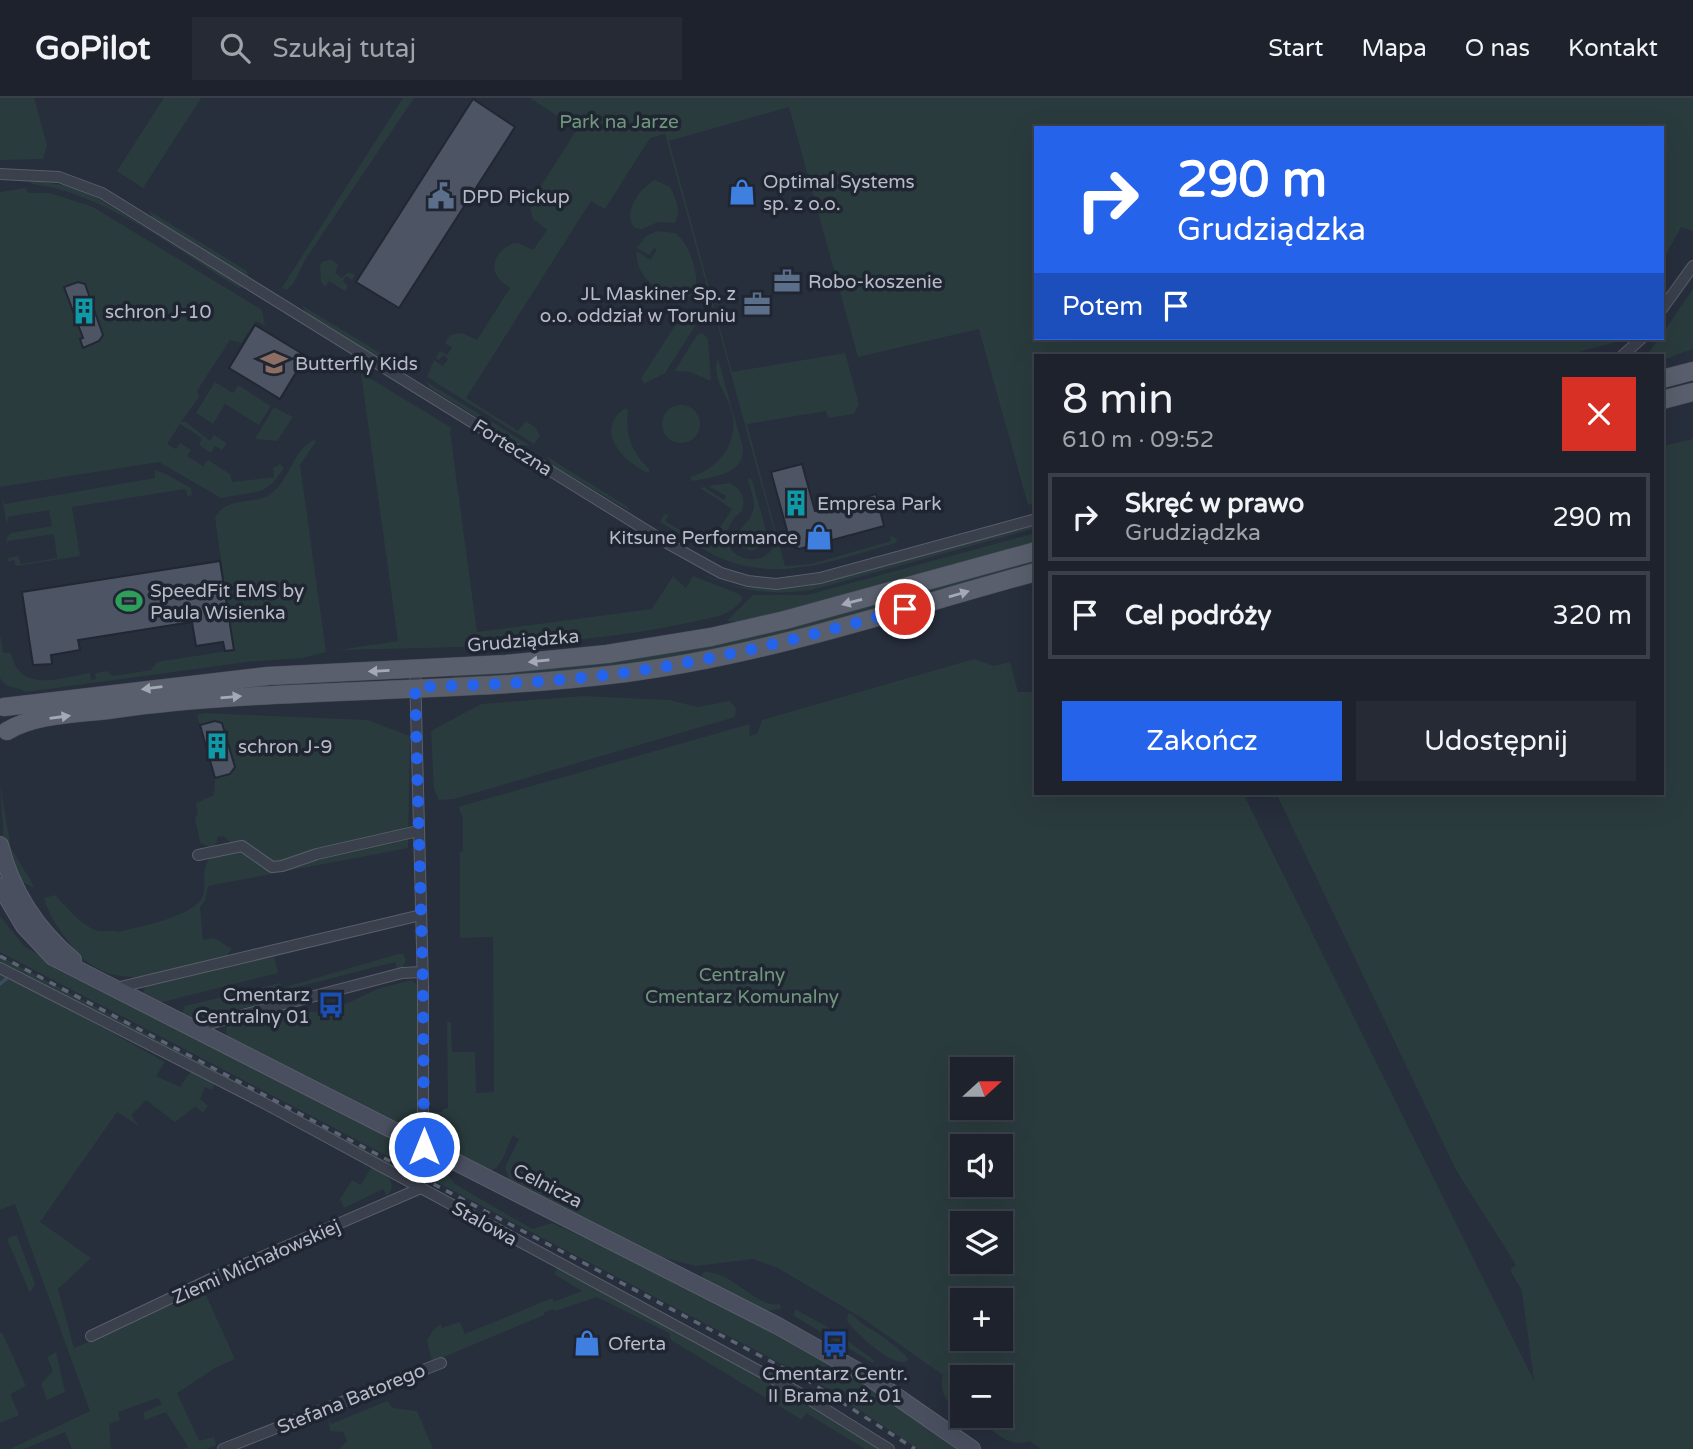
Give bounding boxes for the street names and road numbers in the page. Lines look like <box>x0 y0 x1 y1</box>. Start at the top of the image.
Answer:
street label: Forteczna <box>469 415 556 481</box>
street label: Grudziądzka <box>466 625 580 657</box>
street label: Celnicza <box>509 1159 586 1213</box>
street label: Stalowa <box>448 1197 521 1251</box>
street label: Ziemi Michałowskiej <box>169 1215 344 1309</box>
street label: Stefana Batorego <box>274 1359 429 1439</box>

